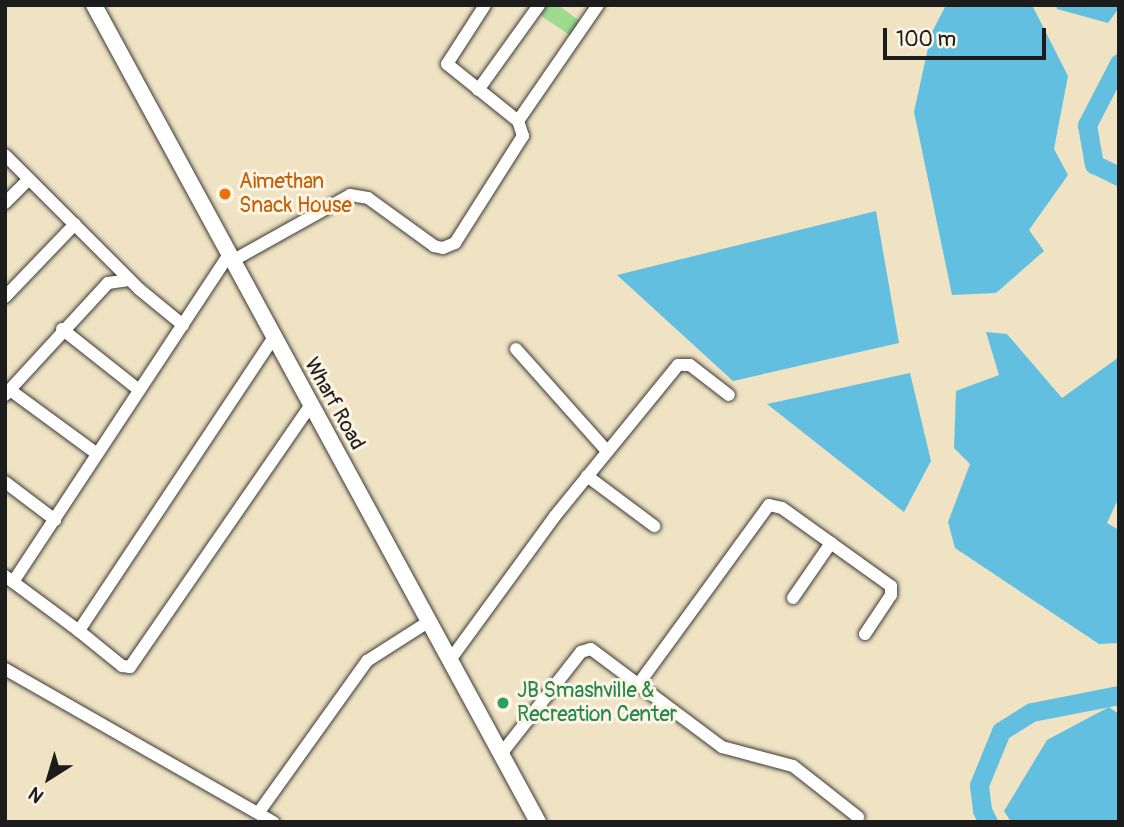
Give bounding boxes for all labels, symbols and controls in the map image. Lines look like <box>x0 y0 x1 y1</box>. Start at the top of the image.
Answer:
scale bar <box>886 14 1049 58</box>
text: 100 m <box>896 26 956 53</box>
place label: Aimethan Snack House <box>239 169 352 219</box>
marker: Aimethan Snack House <box>217 186 233 202</box>
street label: Wharf Road <box>298 353 370 455</box>
place label: JB Smashville & Recreation Center <box>517 678 677 728</box>
marker: JB Smashville & Recreation Center <box>495 695 511 711</box>
north arrow <box>14 743 84 813</box>
text: N <box>24 781 49 808</box>

